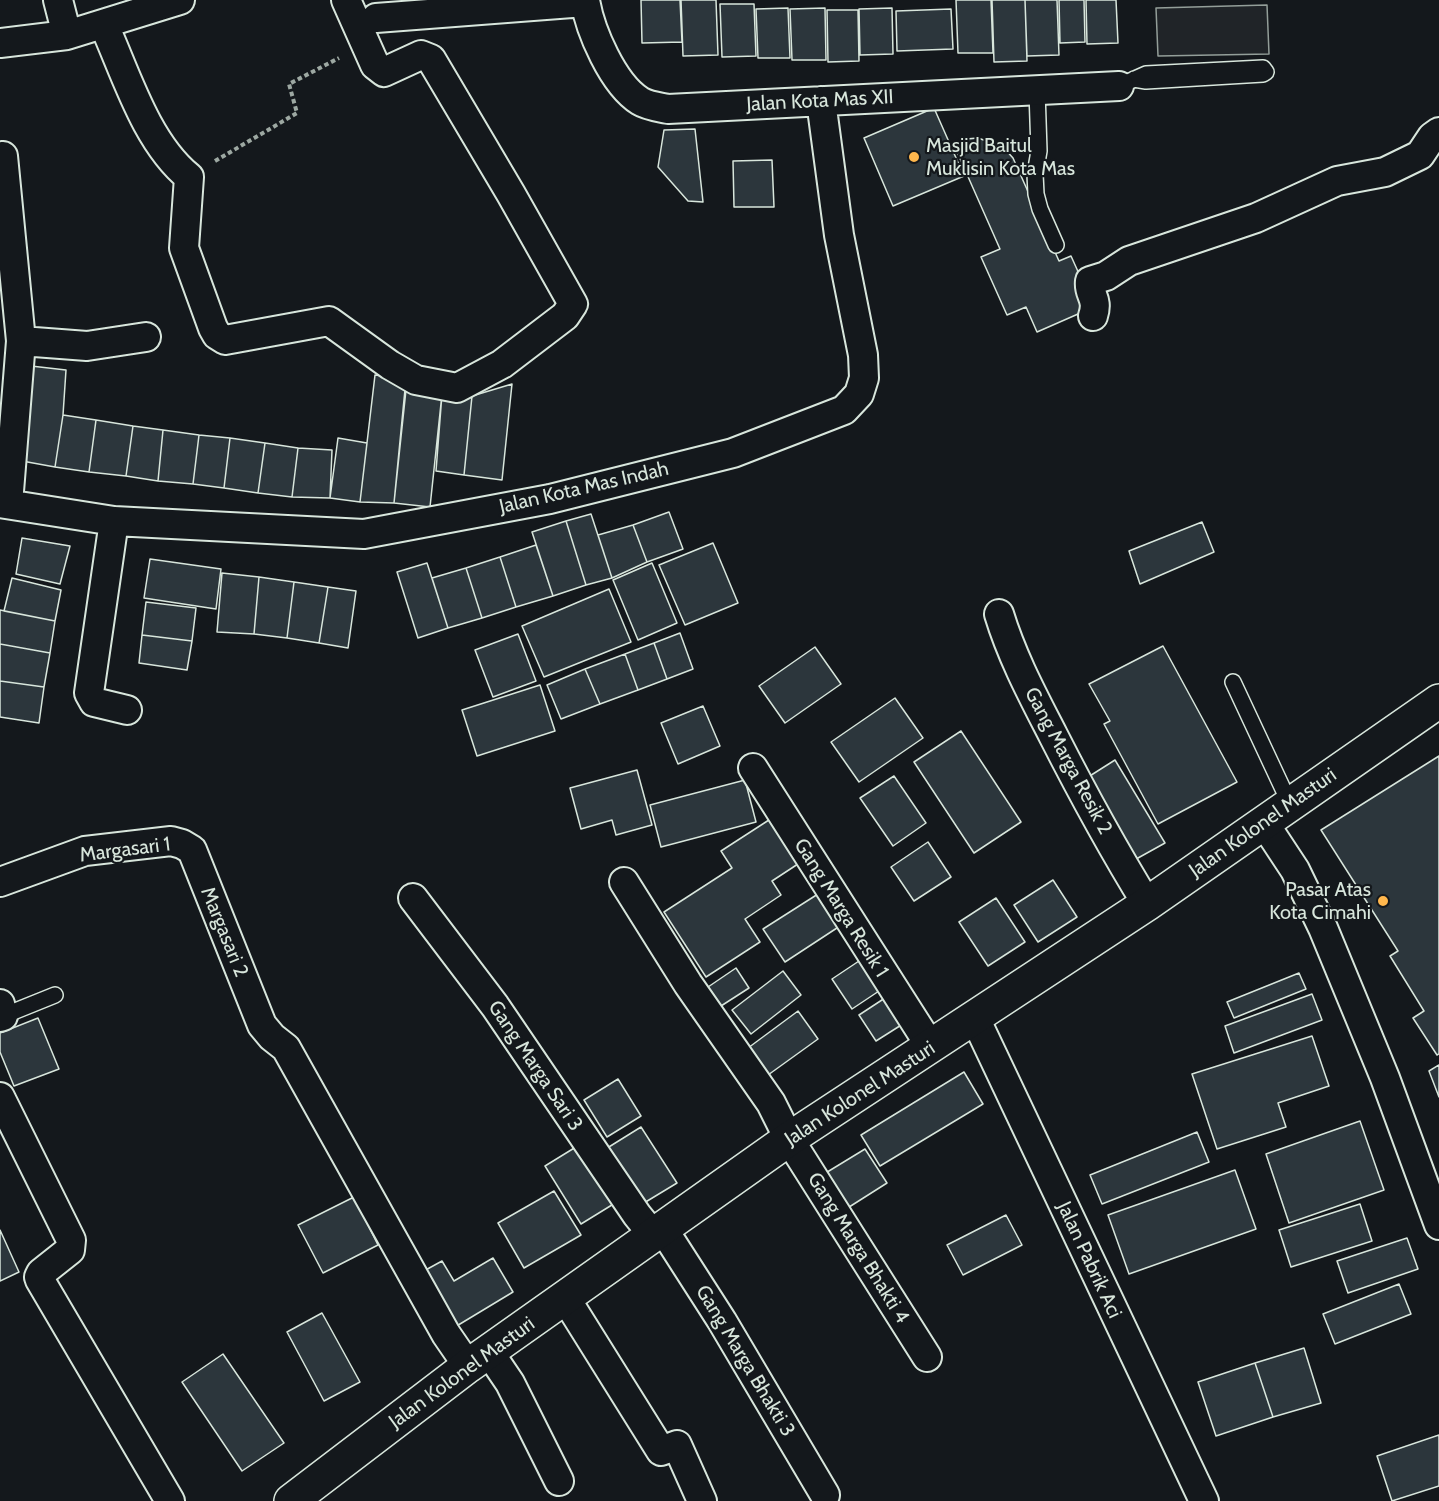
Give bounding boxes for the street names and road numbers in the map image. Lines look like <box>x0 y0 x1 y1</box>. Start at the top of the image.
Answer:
street label: Jalan Kota Mas XII <box>746 85 894 117</box>
street label: Jalan Kota Mas Indah <box>497 457 671 519</box>
street label: Gang Marga Resik 2 <box>1019 683 1117 839</box>
street label: Jalan Kolonel Masturi <box>1185 763 1341 883</box>
street label: Margasari 1 <box>78 833 172 867</box>
street label: Gang Marga Resik 1 <box>789 834 893 982</box>
street label: Margasari 2 <box>195 884 253 980</box>
street label: Gang Marga Sari 3 <box>483 996 587 1136</box>
street label: Jalan Kolonel Masturi <box>780 1037 940 1151</box>
street label: Gang Marga Bhakti 4 <box>802 1168 914 1328</box>
street label: Jalan Pabrik Aci <box>1052 1198 1126 1322</box>
street label: Gang Marga Bhakti 3 <box>690 1281 800 1441</box>
street label: Jalan Kolonel Masturi <box>384 1312 540 1434</box>

